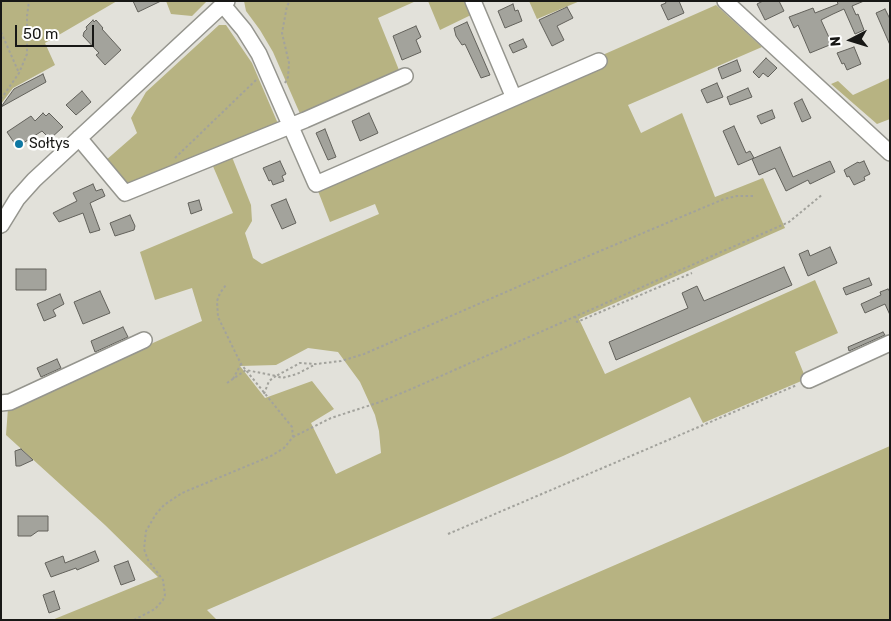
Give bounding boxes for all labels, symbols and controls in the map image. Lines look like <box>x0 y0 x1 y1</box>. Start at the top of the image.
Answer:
scale bar <box>18 15 96 47</box>
north arrow <box>826 15 876 65</box>
text: 50 m <box>23 25 58 43</box>
text: N <box>827 36 844 47</box>
place label: Sołtys <box>29 136 70 152</box>
marker: Sołtys <box>13 138 25 150</box>

